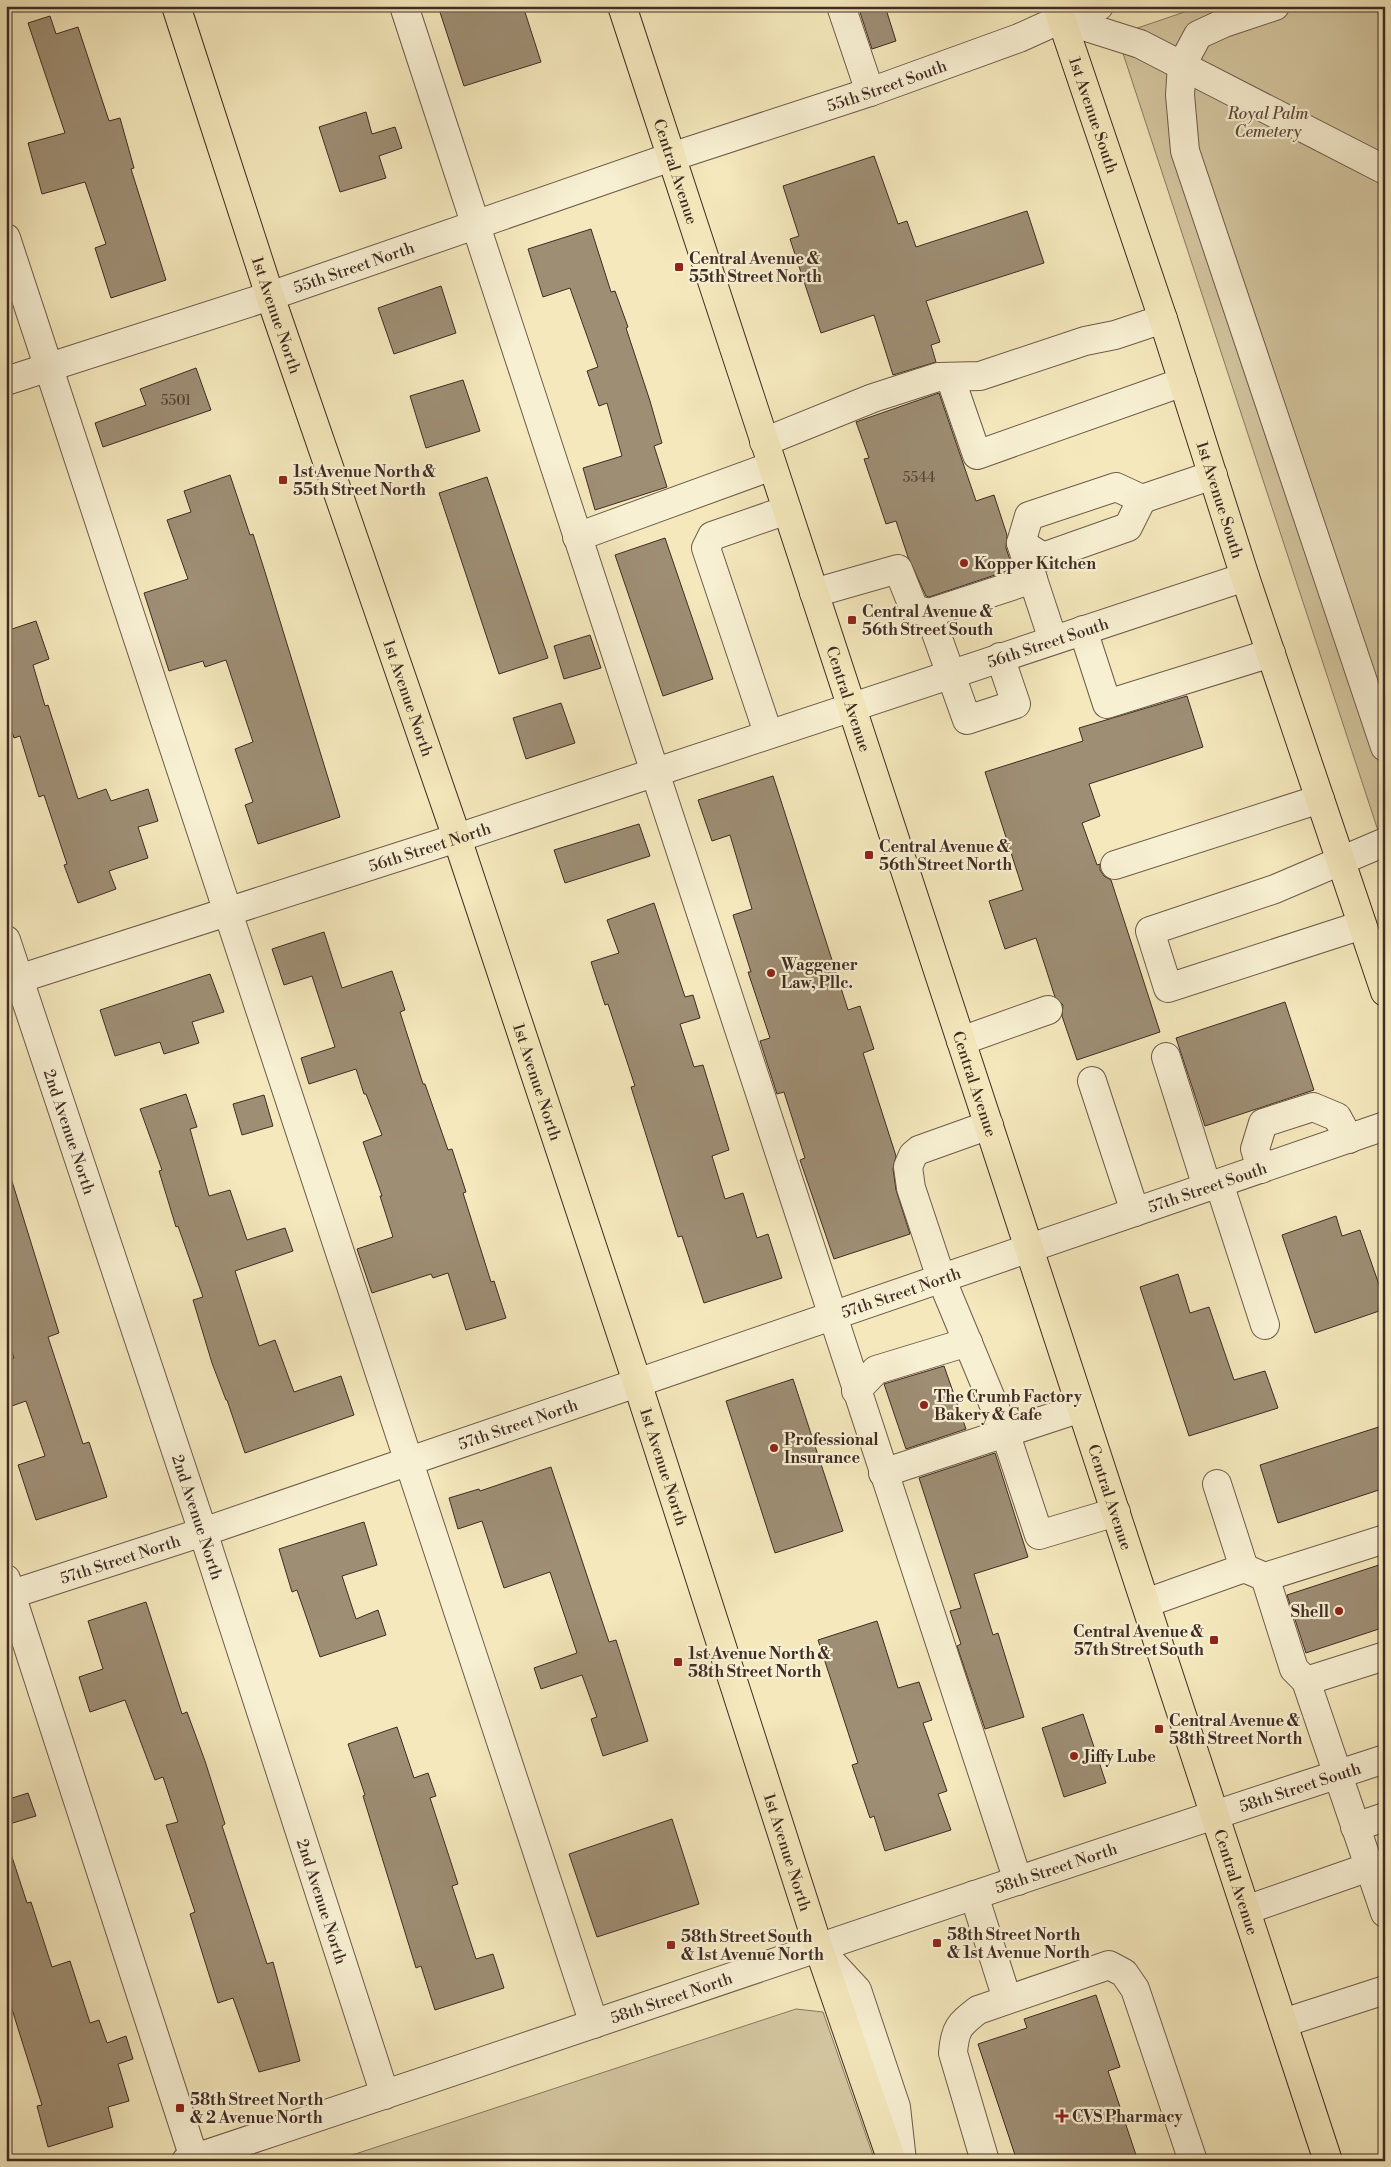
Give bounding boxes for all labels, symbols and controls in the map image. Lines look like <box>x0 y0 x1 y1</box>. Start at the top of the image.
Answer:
street label: 1st Avenue South <box>1064 54 1122 177</box>
street label: 55th Street South <box>824 56 950 116</box>
park label: Royal Palm Cemetery <box>1226 104 1310 142</box>
street label: Central Avenue <box>649 116 702 227</box>
street label: 55th Street North <box>291 238 418 298</box>
place label: Central Avenue & 55th Street North <box>689 249 822 287</box>
street label: 1st Avenue North <box>247 254 305 377</box>
marker: Central Avenue & 55th Street North <box>673 261 685 273</box>
house number: 5501 <box>161 392 191 410</box>
street label: 1st Avenue South <box>1191 439 1248 561</box>
place label: 1st Avenue North & 55th Street North <box>293 462 437 500</box>
house number: 5544 <box>903 469 935 487</box>
marker: 1st Avenue North & 55th Street North <box>277 474 289 486</box>
place label: Kopper Kitchen <box>974 554 1096 574</box>
marker: Kopper Kitchen <box>958 557 970 569</box>
place label: Central Avenue & 56th Street South <box>862 602 994 640</box>
marker: Central Avenue & 56th Street South <box>846 614 858 626</box>
street label: 56th Street South <box>985 614 1112 673</box>
street label: 1st Avenue North <box>378 637 437 760</box>
street label: Central Avenue <box>821 644 875 755</box>
street label: 56th Street North <box>366 818 494 877</box>
place label: Central Avenue & 56th Street North <box>879 837 1012 875</box>
marker: Central Avenue & 56th Street North <box>863 849 875 861</box>
place label: Waggener Law, Pllc. <box>780 955 858 993</box>
marker: Waggener Law, Pllc. <box>765 967 777 979</box>
street label: 1st Avenue North <box>508 1021 566 1144</box>
street label: Central Avenue <box>947 1029 1001 1139</box>
street label: 2nd Avenue North <box>39 1067 99 1198</box>
street label: 57th Street South <box>1145 1158 1270 1218</box>
street label: 57th Street North <box>839 1263 964 1323</box>
place label: The Crumb Factory Bakery & Cafe <box>934 1387 1083 1425</box>
street label: 57th Street North <box>456 1395 581 1455</box>
marker: The Crumb Factory Bakery & Cafe <box>918 1399 930 1411</box>
street label: 1st Avenue North <box>635 1405 692 1529</box>
place label: Professional Insurance <box>784 1430 879 1468</box>
marker: Professional Insurance <box>768 1442 780 1454</box>
street label: Central Avenue <box>1083 1442 1136 1553</box>
street label: 2nd Avenue North <box>167 1452 227 1583</box>
street label: 57th Street North <box>58 1531 184 1589</box>
place label: Shell <box>1291 1602 1330 1622</box>
marker: Shell <box>1333 1605 1345 1617</box>
place label: Central Avenue & 57th Street South <box>1073 1622 1205 1660</box>
marker: Central Avenue & 57th Street South <box>1208 1634 1220 1646</box>
place label: 1st Avenue North & 58th Street North <box>688 1644 832 1682</box>
marker: 1st Avenue North & 58th Street North <box>672 1656 684 1668</box>
place label: Central Avenue & 58th Street North <box>1169 1711 1302 1749</box>
marker: Central Avenue & 58th Street North <box>1153 1723 1165 1735</box>
place label: Jiffy Lube <box>1082 1747 1156 1767</box>
marker: Jiffy Lube <box>1068 1750 1080 1762</box>
street label: 58th Street South <box>1237 1758 1364 1817</box>
street label: 1st Avenue North <box>759 1791 815 1914</box>
street label: Central Avenue <box>1209 1827 1262 1938</box>
street label: 2nd Avenue North <box>292 1836 351 1967</box>
street label: 58th Street North <box>992 1839 1120 1898</box>
place label: 58th Street North & 1st Avenue North <box>947 1925 1090 1963</box>
place label: 58th Street South & 1st Avenue North <box>681 1927 824 1965</box>
marker: 58th Street North & 1st Avenue North <box>931 1937 943 1949</box>
marker: 58th Street South & 1st Avenue North <box>665 1939 677 1951</box>
street label: 58th Street North <box>608 1968 736 2028</box>
place label: 58th Street North & 2 Avenue North <box>190 2090 323 2128</box>
marker: 58th Street North & 2 Avenue North <box>174 2102 186 2114</box>
place label: CVS Pharmacy <box>1072 2107 1184 2127</box>
marker: CVS Pharmacy <box>1056 2110 1068 2122</box>

